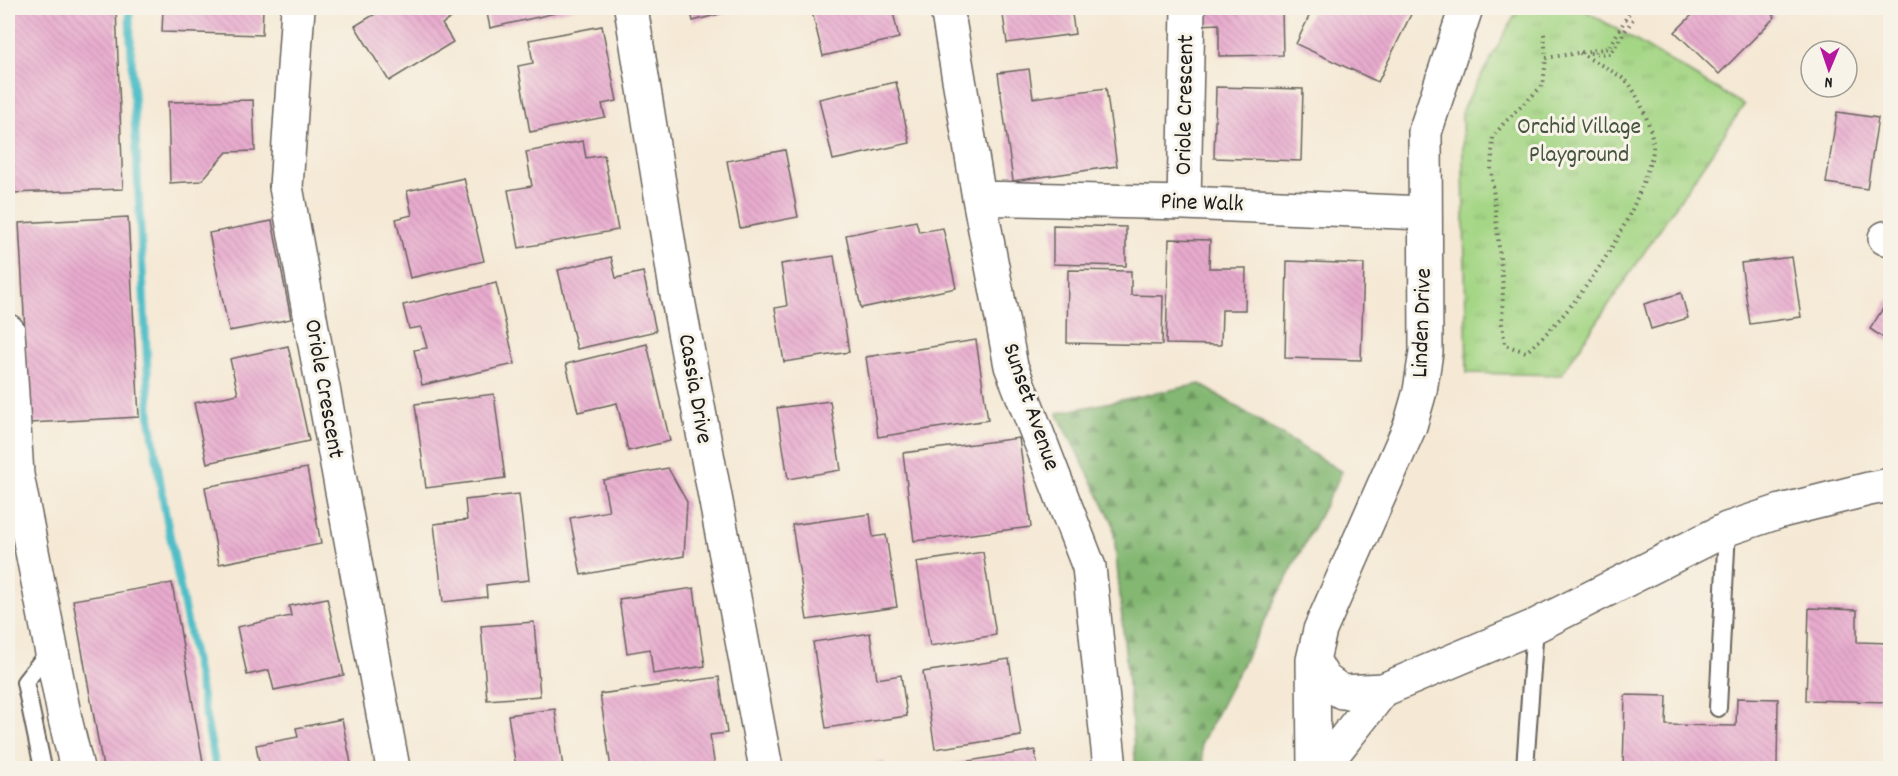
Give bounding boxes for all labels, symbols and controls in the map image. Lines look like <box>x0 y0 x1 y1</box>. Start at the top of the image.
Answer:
street label: Oriole Crescent <box>1168 34 1204 176</box>
north arrow <box>1799 39 1859 99</box>
text: N <box>1824 70 1833 93</box>
park label: Orchid Village Playground <box>1517 111 1641 173</box>
street label: Pine Walk <box>1160 186 1244 222</box>
street label: Linden Drive <box>1404 267 1442 379</box>
street label: Oriole Crescent <box>294 317 352 462</box>
street label: Cassia Drive <box>668 332 720 446</box>
street label: Sunset Avenue <box>992 339 1068 475</box>

